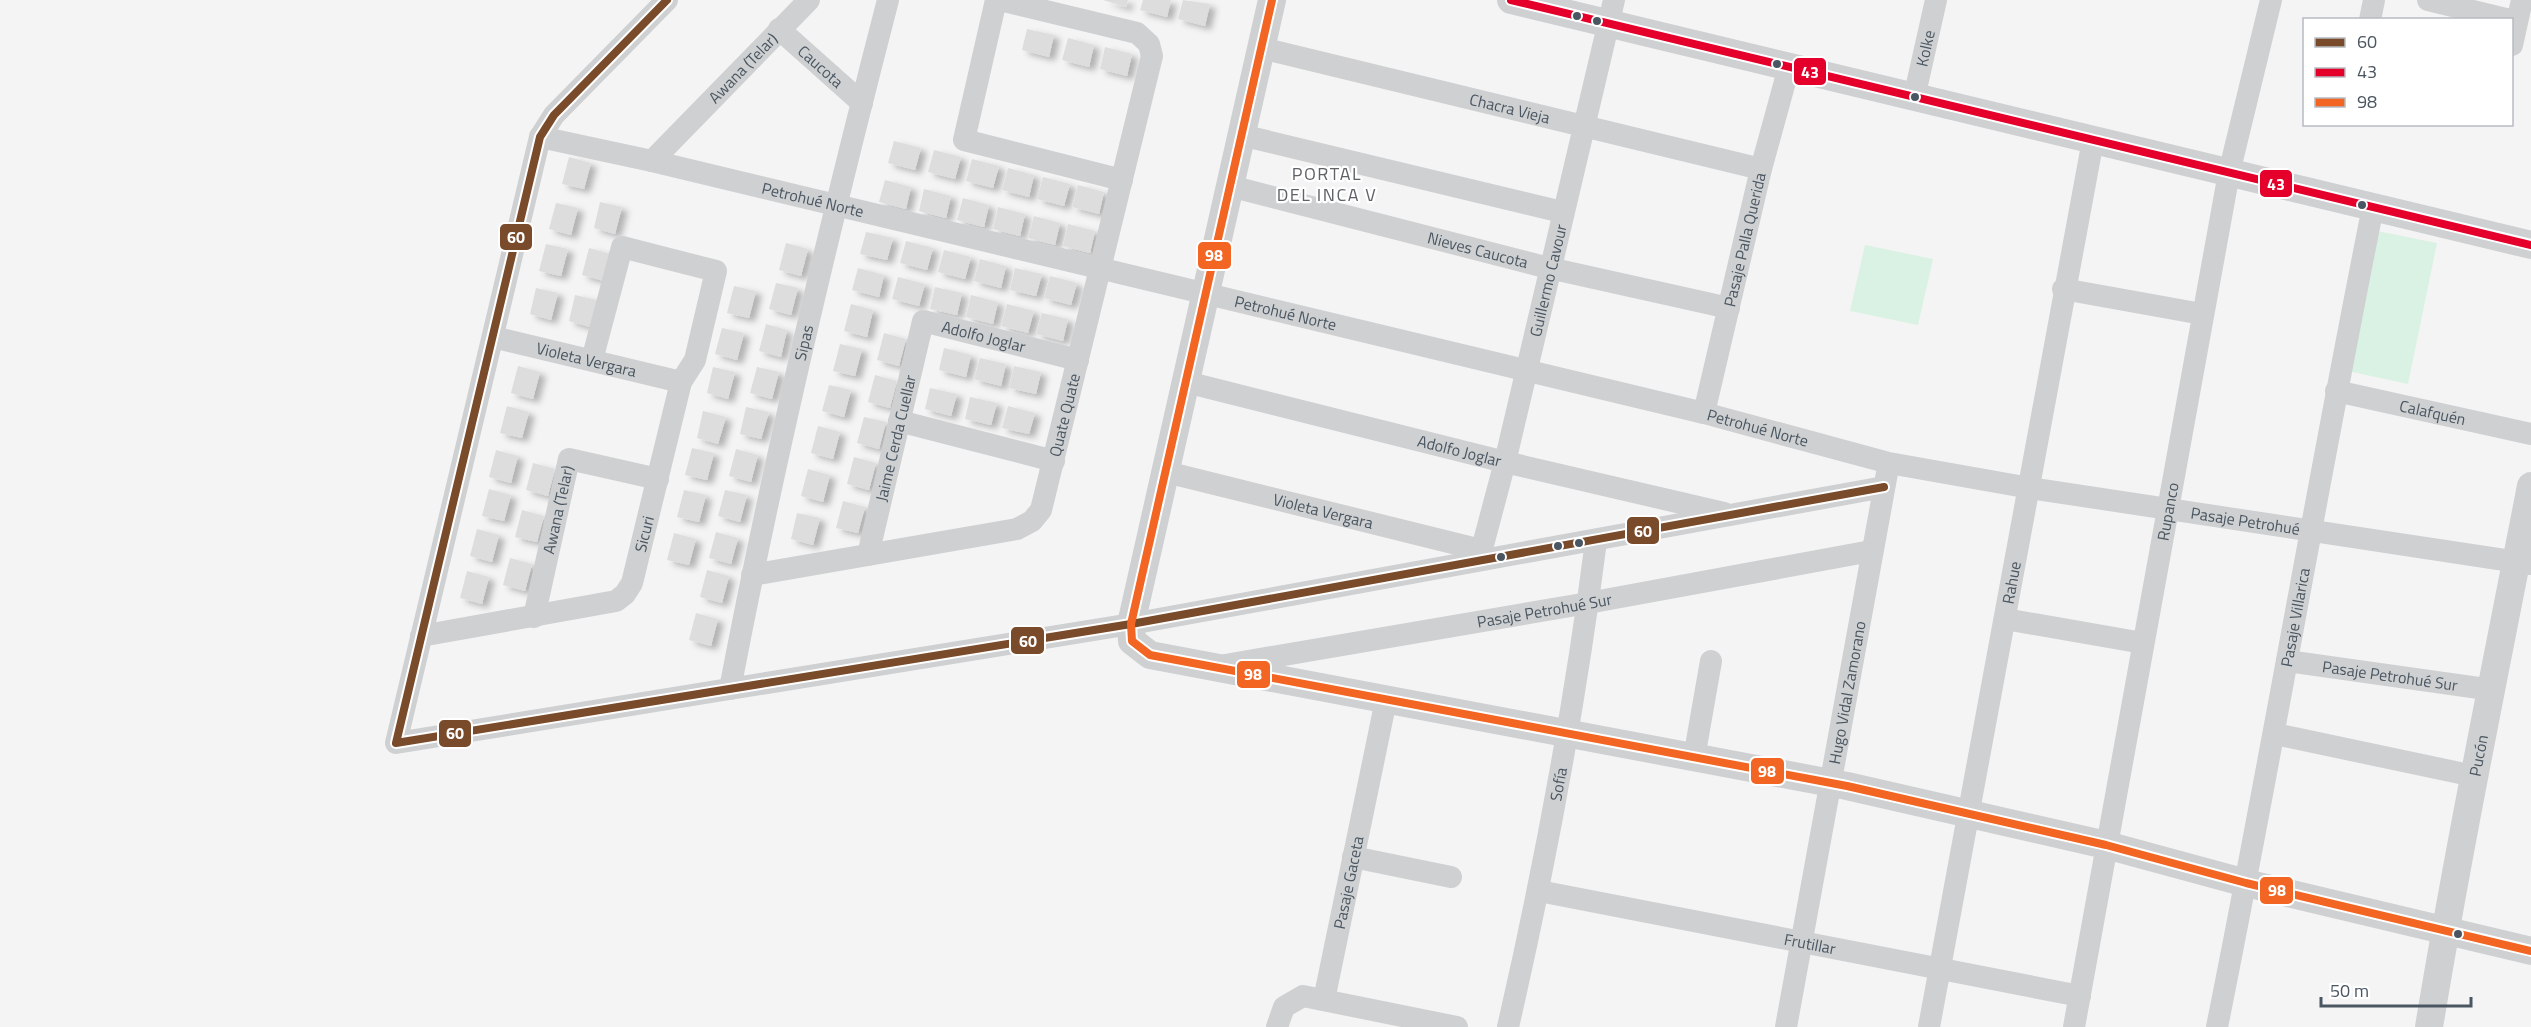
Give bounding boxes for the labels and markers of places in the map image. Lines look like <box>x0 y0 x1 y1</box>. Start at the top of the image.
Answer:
unlabelled marker <box>1571 10 1583 22</box>
unlabelled marker <box>1591 15 1603 27</box>
unlabelled marker <box>1771 58 1783 70</box>
unlabelled marker <box>1909 91 1921 103</box>
unlabelled marker <box>2356 199 2368 211</box>
unlabelled marker <box>1573 537 1585 549</box>
unlabelled marker <box>1552 540 1564 552</box>
unlabelled marker <box>1495 551 1507 563</box>
unlabelled marker <box>2452 928 2464 940</box>

